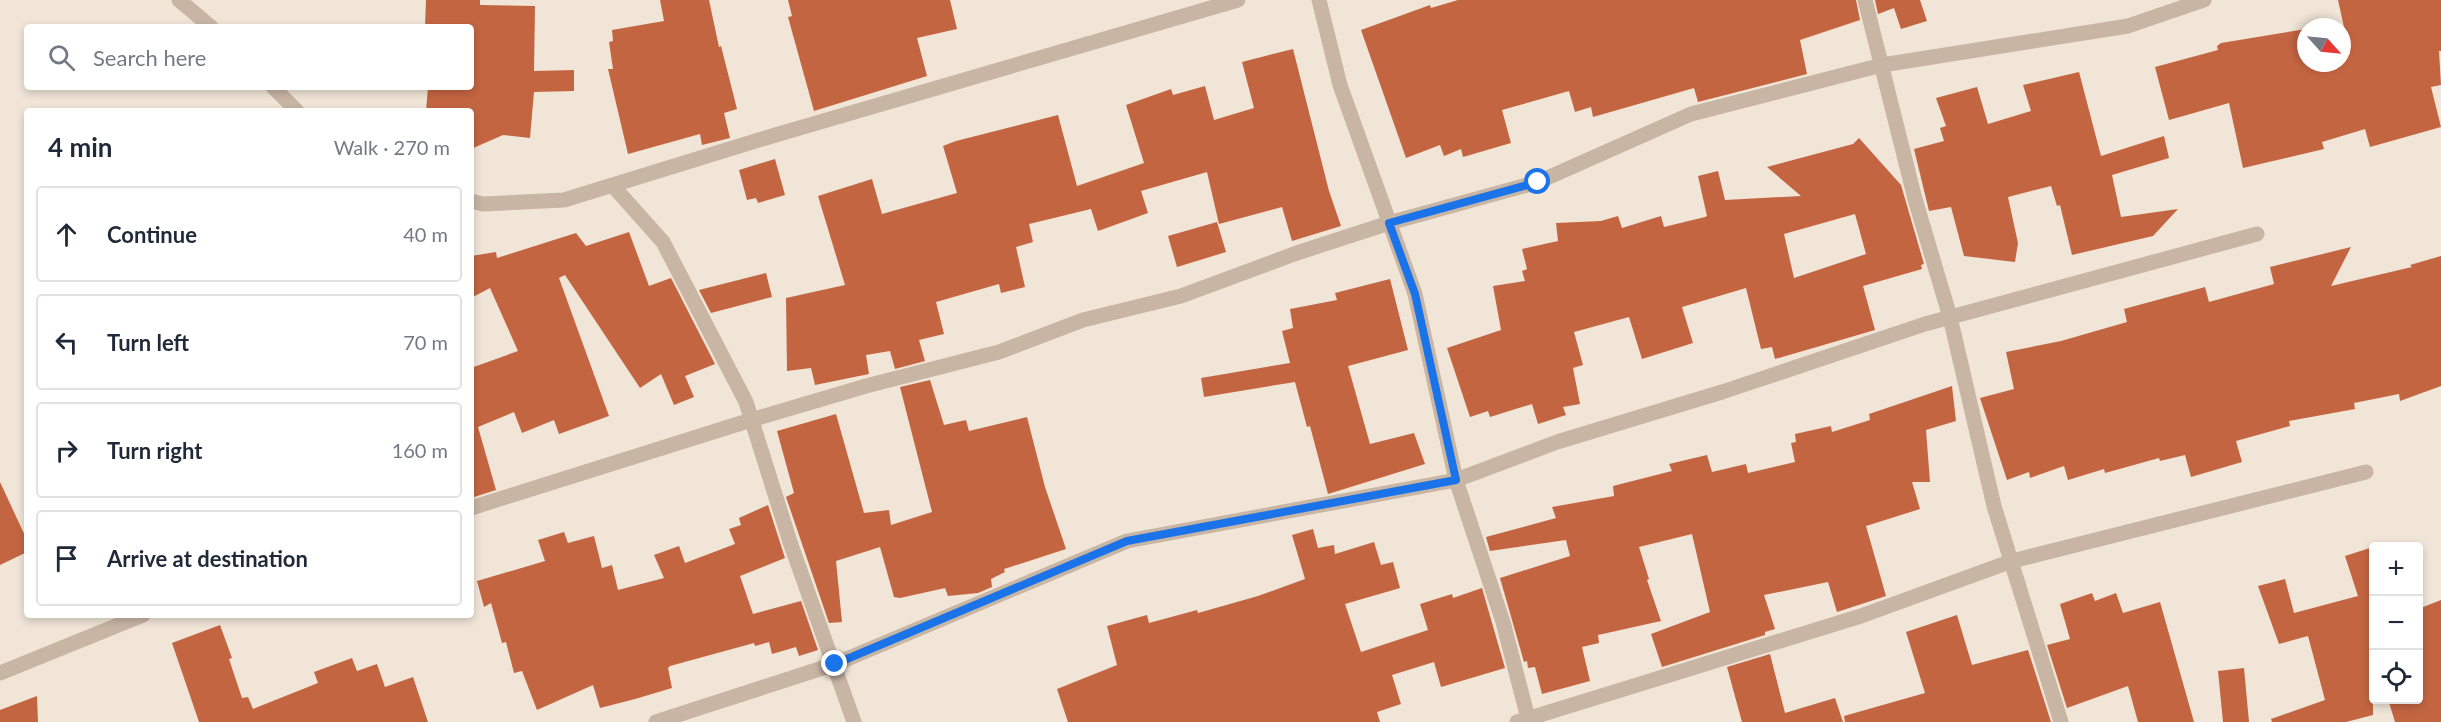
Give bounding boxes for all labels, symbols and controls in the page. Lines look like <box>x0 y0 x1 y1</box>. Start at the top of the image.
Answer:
north arrow <box>2297 18 2351 72</box>
search box <box>24 24 474 90</box>
icon: search <box>45 41 78 74</box>
text: Search here <box>93 44 206 71</box>
text: 4 min <box>48 131 112 163</box>
text: Walk · 270 m <box>334 135 450 159</box>
route start <box>1524 168 1550 194</box>
icon: ahead <box>50 218 83 251</box>
text: Continue <box>107 221 197 248</box>
text: 40 m <box>403 222 448 246</box>
icon: left <box>50 326 83 359</box>
text: Turn left <box>107 329 189 356</box>
text: 70 m <box>403 330 448 354</box>
icon: right <box>50 434 83 467</box>
text: Turn right <box>107 437 202 464</box>
text: 160 m <box>392 438 448 462</box>
icon: arrive <box>50 542 83 575</box>
map controls <box>2369 542 2423 704</box>
button: + <box>2369 542 2423 596</box>
text: Arrive at destination <box>107 545 308 572</box>
button: − <box>2369 596 2423 650</box>
route end <box>821 650 847 676</box>
button: locate <box>2369 650 2423 704</box>

